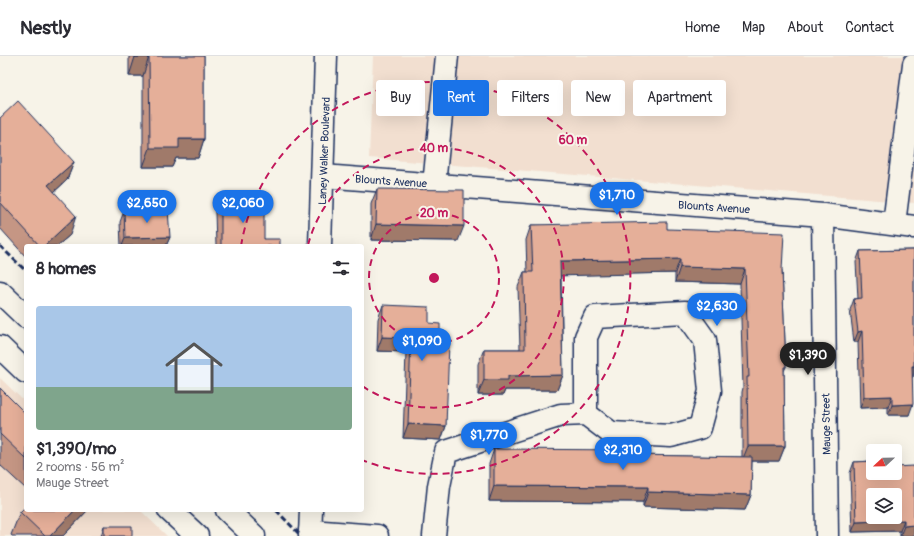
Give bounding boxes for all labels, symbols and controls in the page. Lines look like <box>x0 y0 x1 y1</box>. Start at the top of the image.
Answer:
text: Nestly <box>20 16 71 40</box>
text: Home <box>685 19 720 36</box>
text: Map <box>742 19 765 36</box>
text: About <box>787 19 823 36</box>
text: Contact <box>845 19 894 36</box>
chip: Buy <box>376 80 425 116</box>
chip: Rent <box>433 80 489 116</box>
chip: Filters <box>497 80 563 116</box>
chip: New <box>571 80 625 116</box>
chip: Apartment <box>633 80 726 116</box>
street label: Laney Walker Boulevard <box>316 97 333 205</box>
text: 60 m <box>559 133 588 148</box>
text: 40 m <box>419 141 449 156</box>
street label: Blounts Avenue <box>355 173 428 191</box>
pin: $1,710 <box>584 182 650 216</box>
text: $1,710 <box>599 187 635 203</box>
pin: $2,650 <box>114 190 180 224</box>
pin: $2,060 <box>210 190 276 224</box>
text: $2,650 <box>126 195 168 211</box>
text: $2,060 <box>222 195 264 211</box>
street label: Blounts Avenue <box>678 199 751 217</box>
text: 20 m <box>420 206 448 221</box>
icon: filters <box>330 257 352 279</box>
text: 8 homes <box>36 258 96 279</box>
centre of rings <box>427 271 441 285</box>
pin: $2,630 <box>684 293 750 327</box>
text: $2,630 <box>696 298 738 314</box>
pin: $1,090 <box>389 328 455 362</box>
icon: home <box>158 332 230 404</box>
text: $1,090 <box>402 333 442 349</box>
pin: $1,390 <box>775 342 841 376</box>
text: $1,390 <box>789 347 827 363</box>
street label: Mauge Street <box>819 393 834 455</box>
pin: $1,770 <box>456 422 522 456</box>
text: $1,770 <box>470 427 508 443</box>
pin: $2,310 <box>590 437 656 471</box>
text: $1,390/mo <box>36 438 116 459</box>
text: $2,310 <box>604 442 642 458</box>
north arrow <box>866 444 902 480</box>
map controls <box>866 444 902 524</box>
text: 2 rooms · 56 m² <box>36 459 124 475</box>
text: Mauge Street <box>36 475 109 491</box>
button: layers <box>866 488 902 524</box>

